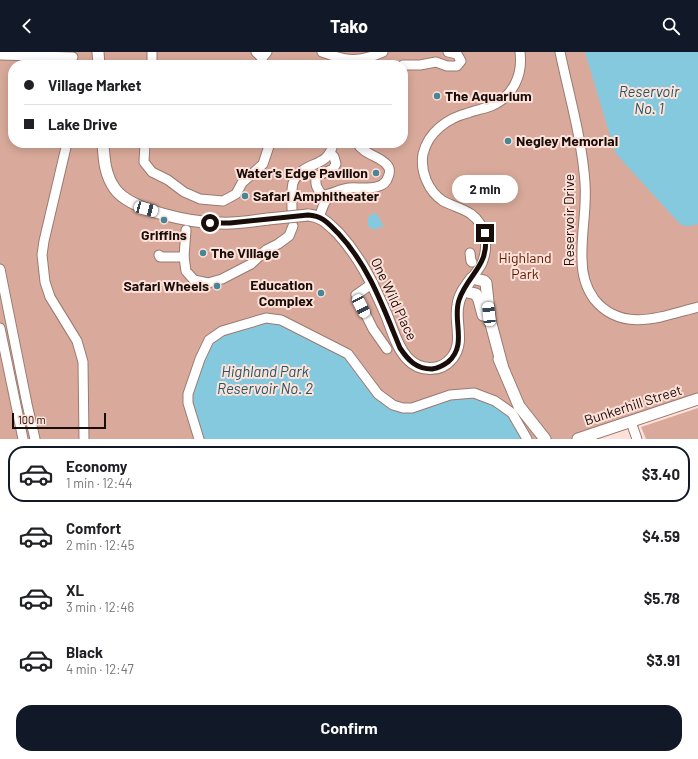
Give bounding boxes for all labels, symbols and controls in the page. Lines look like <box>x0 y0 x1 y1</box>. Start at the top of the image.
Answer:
icon: back <box>16 15 38 37</box>
text: Tako <box>330 15 368 37</box>
icon: search <box>660 15 682 37</box>
text: Village Market <box>48 76 141 94</box>
water label: Reservoir No. 1 <box>619 82 680 117</box>
place label: The Aquarium <box>445 87 532 104</box>
marker: The Aquarium <box>432 91 442 101</box>
text: Lake Drive <box>48 115 117 133</box>
place label: Negley Memorial <box>516 132 618 149</box>
marker: Negley Memorial <box>503 136 513 146</box>
place label: Water's Edge Pavilion <box>236 164 368 181</box>
marker: Water's Edge Pavilion <box>371 168 381 178</box>
street label: Reservoir Drive <box>560 174 577 266</box>
callout: 2 min <box>452 175 518 203</box>
text: 2 min <box>469 181 501 197</box>
place label: Safari Amphitheater <box>253 187 380 204</box>
marker: Safari Amphitheater <box>240 191 250 201</box>
car <box>133 200 159 218</box>
route start <box>201 214 219 232</box>
marker: Griffins <box>159 215 169 225</box>
route end <box>476 224 494 242</box>
place label: Griffins <box>141 226 187 243</box>
place label: The Village <box>211 244 280 261</box>
marker: The Village <box>198 248 208 258</box>
park label: Highland Park <box>498 249 552 282</box>
street label: One Wild Place <box>368 255 421 343</box>
place label: Education Complex <box>250 276 313 309</box>
place label: Safari Wheels <box>123 277 209 294</box>
marker: Safari Wheels <box>212 281 222 291</box>
marker: Education Complex <box>316 288 326 298</box>
car <box>350 293 372 319</box>
car <box>482 301 496 327</box>
water label: Highland Park Reservoir No. 2 <box>217 362 313 397</box>
street label: Bunkerhill Street <box>582 381 684 428</box>
scale bar <box>12 411 106 430</box>
text: 100 m <box>18 413 46 426</box>
icon: car <box>18 456 54 492</box>
text: Economy <box>66 457 127 475</box>
text: $3.40 <box>642 465 680 483</box>
text: 1 min · 12:44 <box>66 475 132 491</box>
icon: car <box>18 518 54 554</box>
text: Comfort <box>66 519 121 537</box>
text: $4.59 <box>642 527 680 545</box>
text: 2 min · 12:45 <box>66 537 134 553</box>
icon: car <box>18 580 54 616</box>
text: XL <box>66 581 84 599</box>
text: $5.78 <box>644 589 680 607</box>
text: 3 min · 12:46 <box>66 599 134 615</box>
icon: car <box>18 642 54 678</box>
text: Black <box>66 643 103 661</box>
text: $3.91 <box>646 651 680 669</box>
text: 4 min · 12:47 <box>66 661 134 677</box>
button: Confirm <box>16 705 682 751</box>

